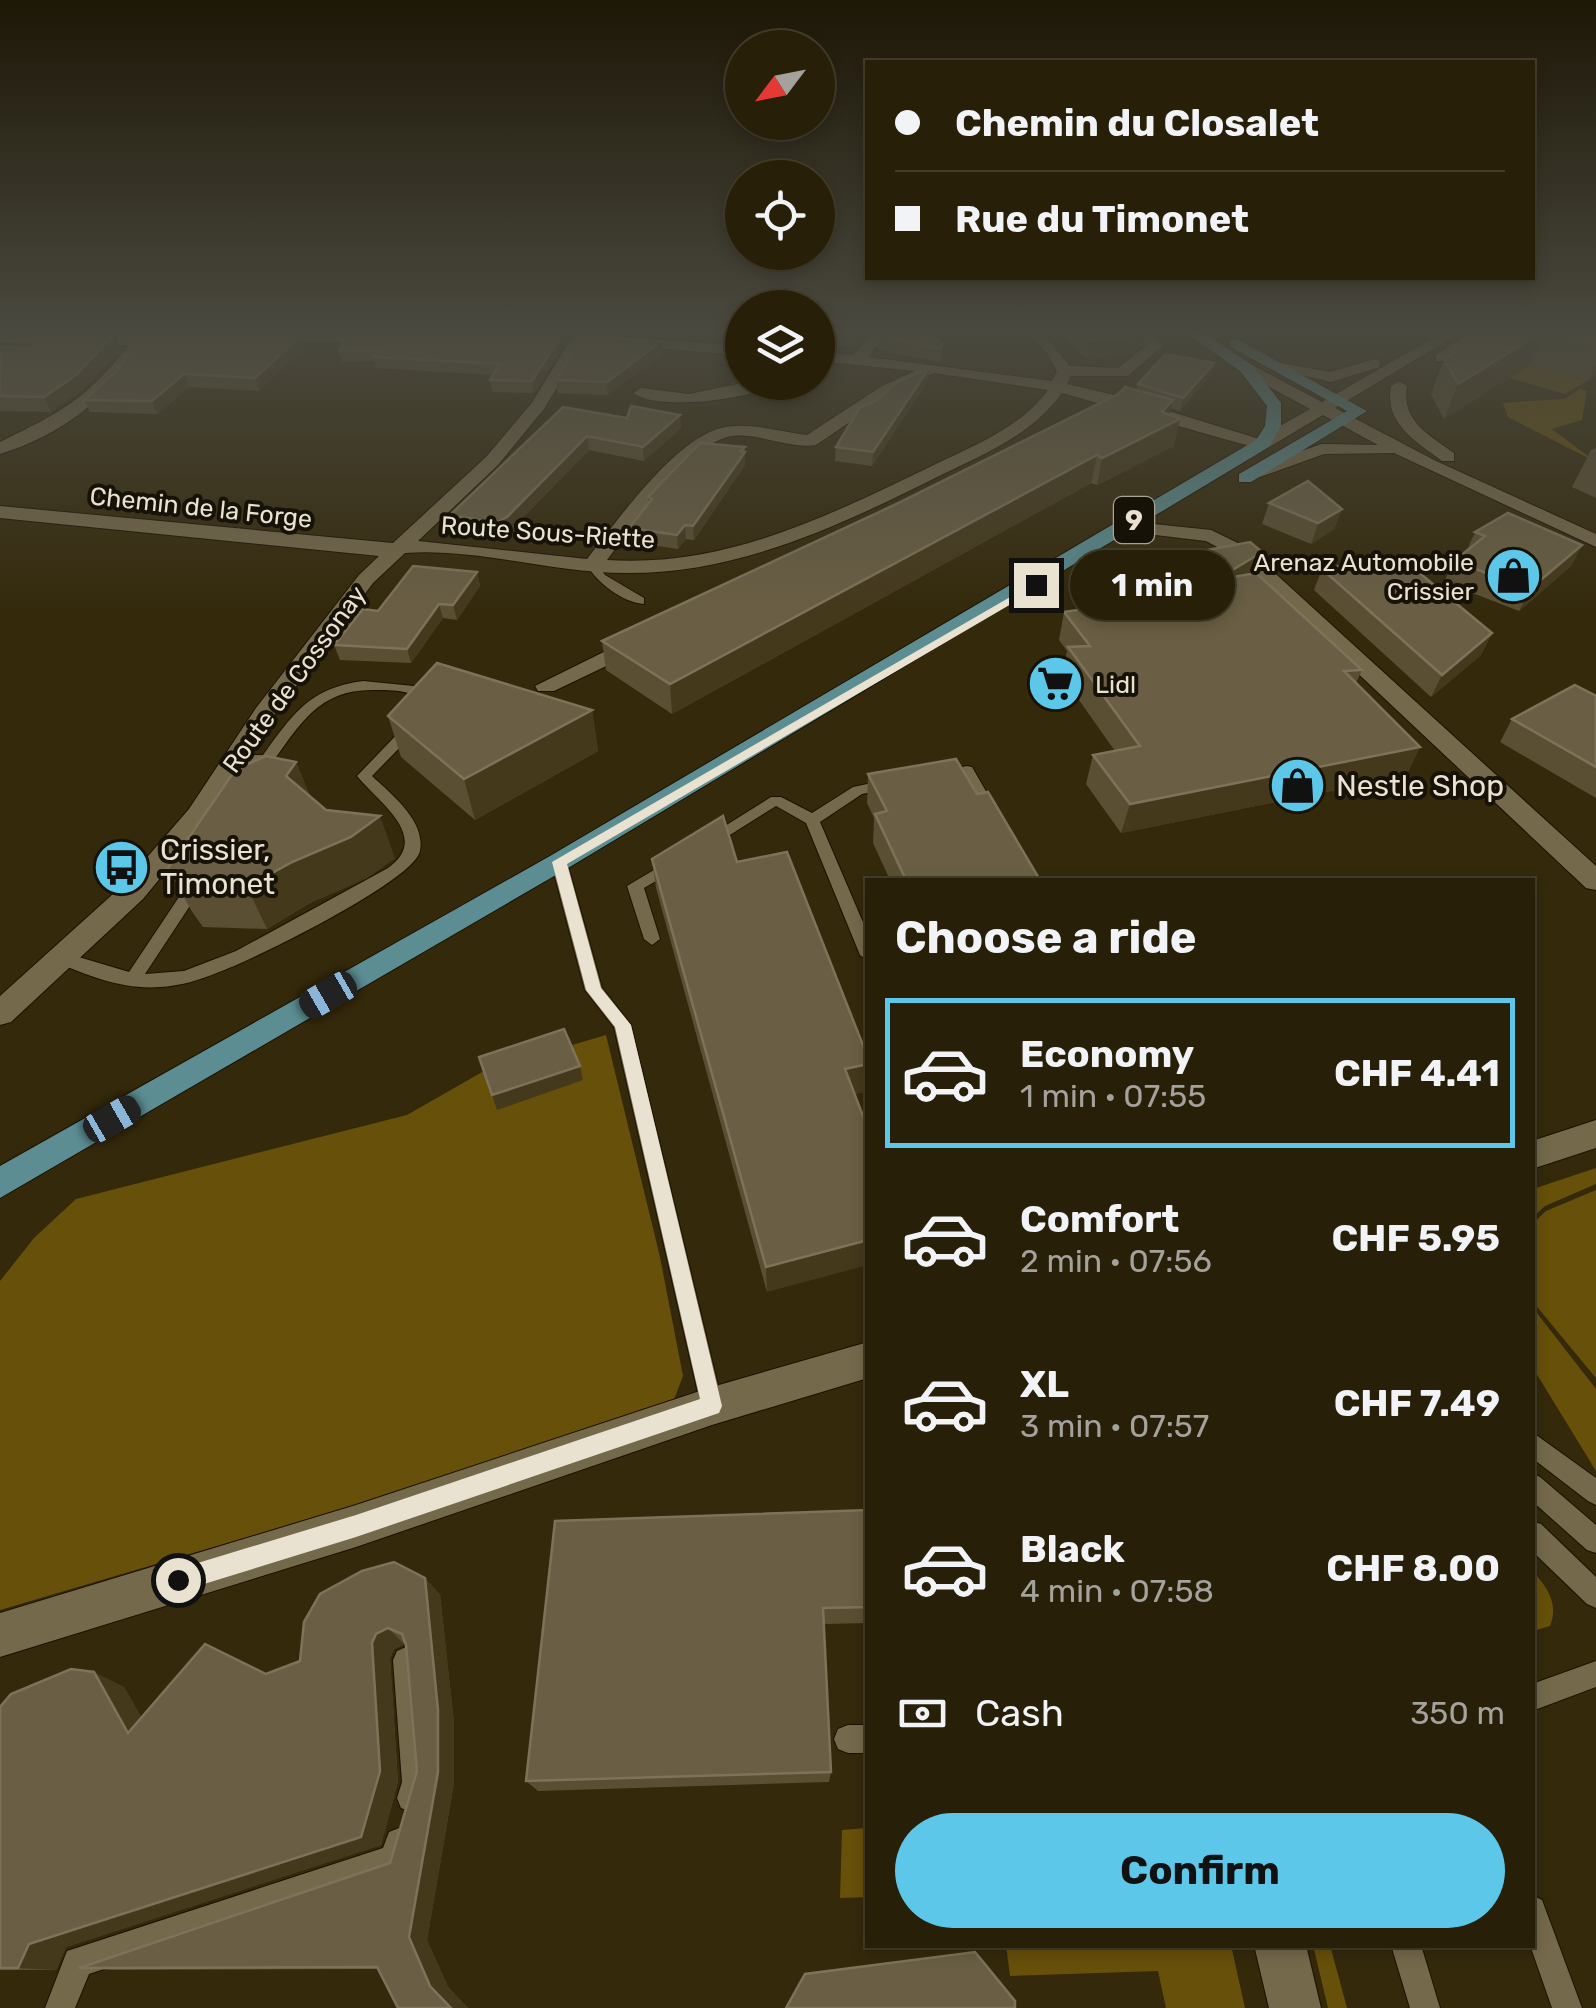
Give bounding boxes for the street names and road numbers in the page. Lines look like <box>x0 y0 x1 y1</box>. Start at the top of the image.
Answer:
street label: Chemin de la Forge <box>88 481 313 534</box>
road number: 9 <box>1114 497 1154 543</box>
street label: Route Sous-Riette <box>440 511 656 554</box>
street label: Route de Cossonay <box>217 580 372 778</box>

